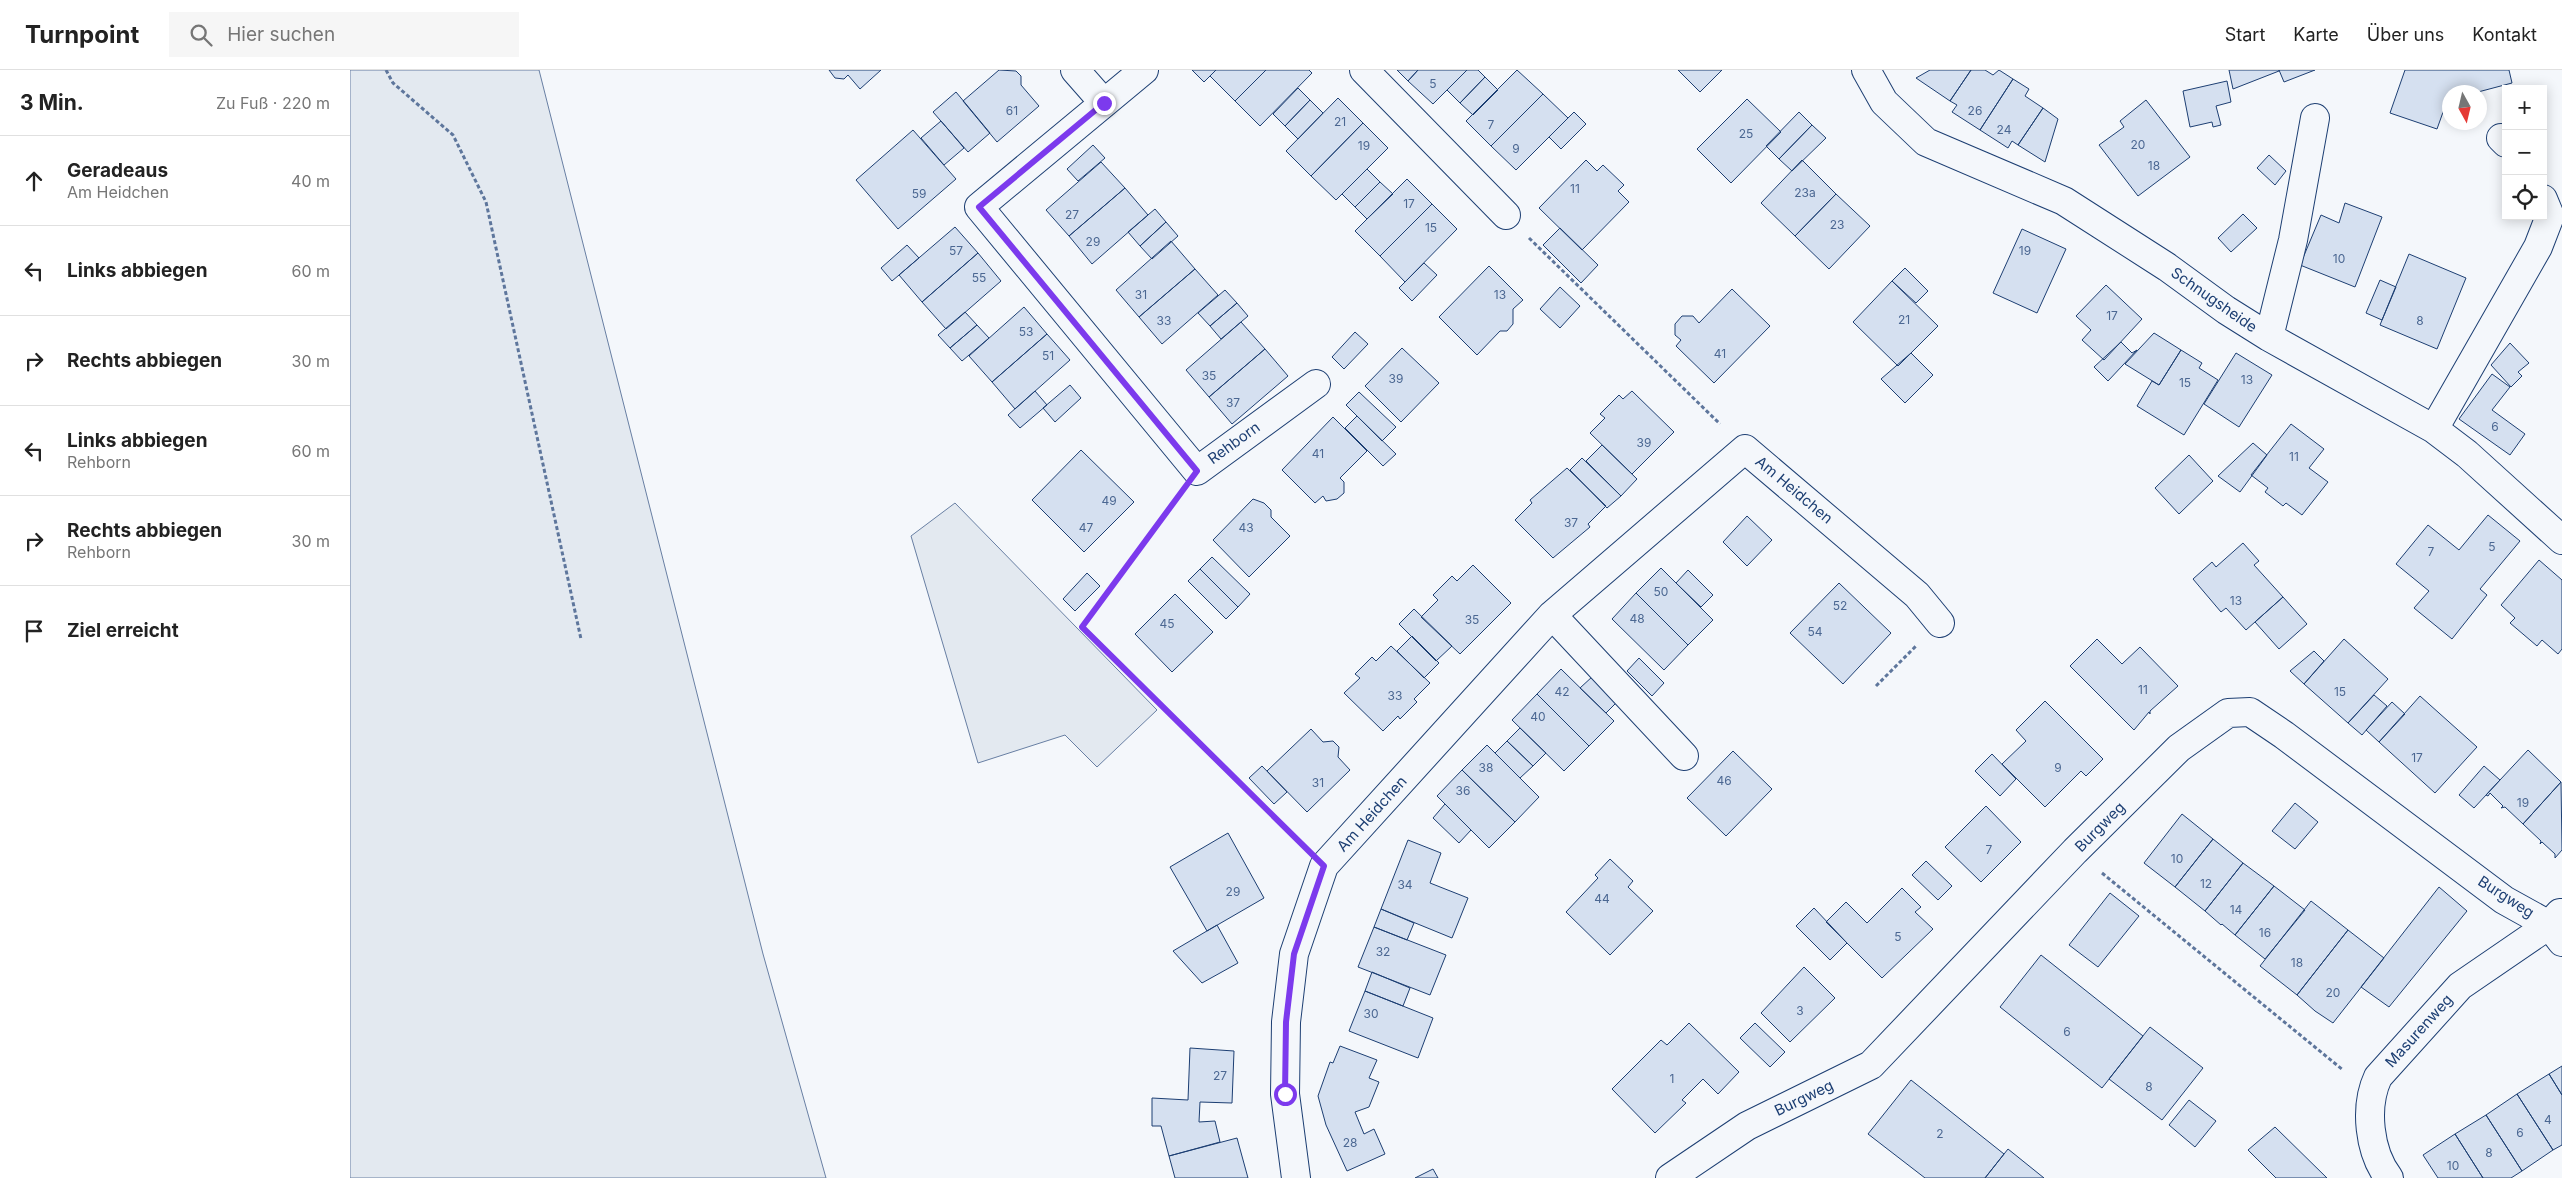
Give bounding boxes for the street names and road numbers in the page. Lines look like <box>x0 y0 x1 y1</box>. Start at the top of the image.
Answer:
street label: Schnugsheide <box>2167 263 2261 336</box>
street label: Rehborn <box>1204 417 1264 468</box>
street label: Am Heidchen <box>1752 452 1837 528</box>
street label: Am Heidchen <box>1333 772 1411 855</box>
street label: Burgweg <box>2071 798 2129 856</box>
street label: Burgweg <box>2475 871 2538 922</box>
street label: Masurenweg <box>2381 990 2456 1071</box>
street label: Burgweg <box>1771 1075 1836 1120</box>

